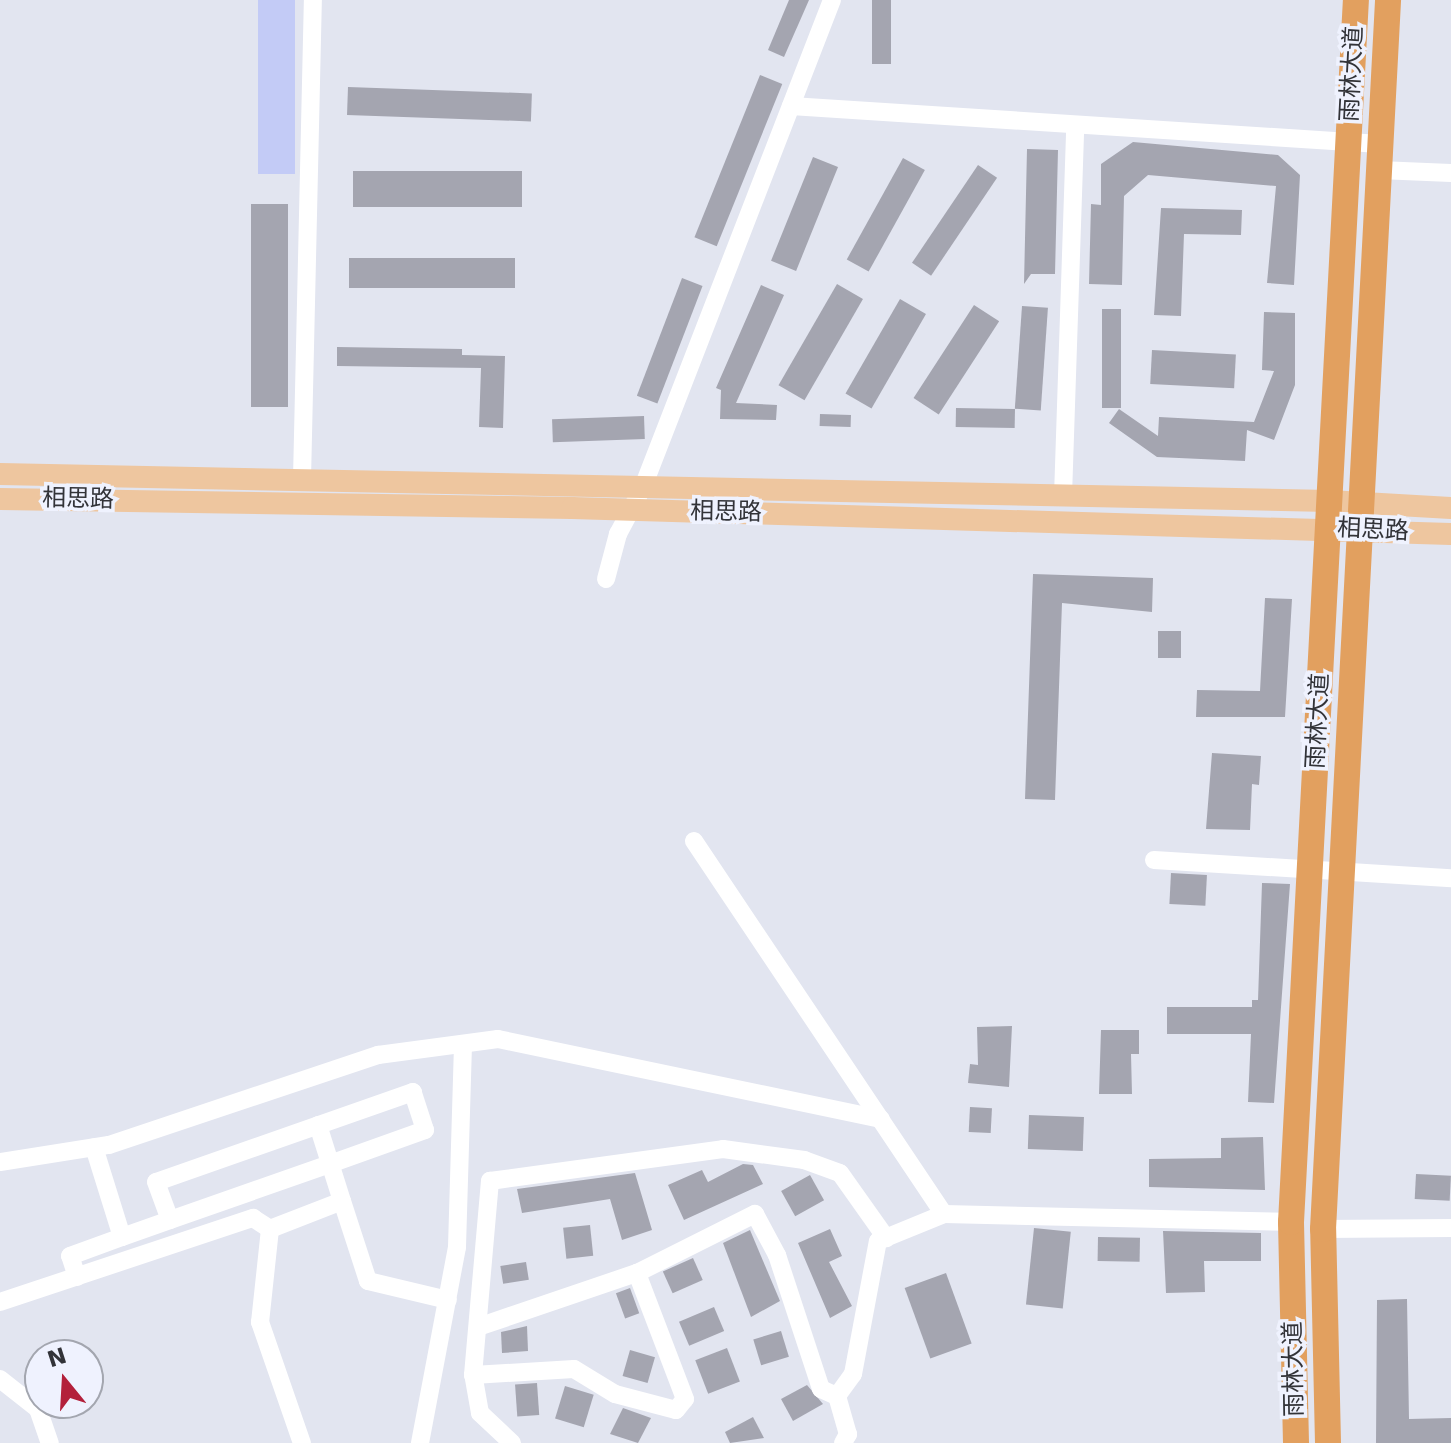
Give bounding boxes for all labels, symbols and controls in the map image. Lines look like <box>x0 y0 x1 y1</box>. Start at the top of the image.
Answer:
street label: 雨林大道 <box>1335 25 1369 123</box>
street label: 相思路 <box>42 484 114 514</box>
street label: 相思路 <box>690 497 762 527</box>
street label: 相思路 <box>1336 514 1410 546</box>
street label: 雨林大道 <box>1301 672 1335 770</box>
street label: 雨林大道 <box>1279 1321 1309 1417</box>
north arrow <box>24 1339 104 1419</box>
text: N <box>44 1343 70 1372</box>

